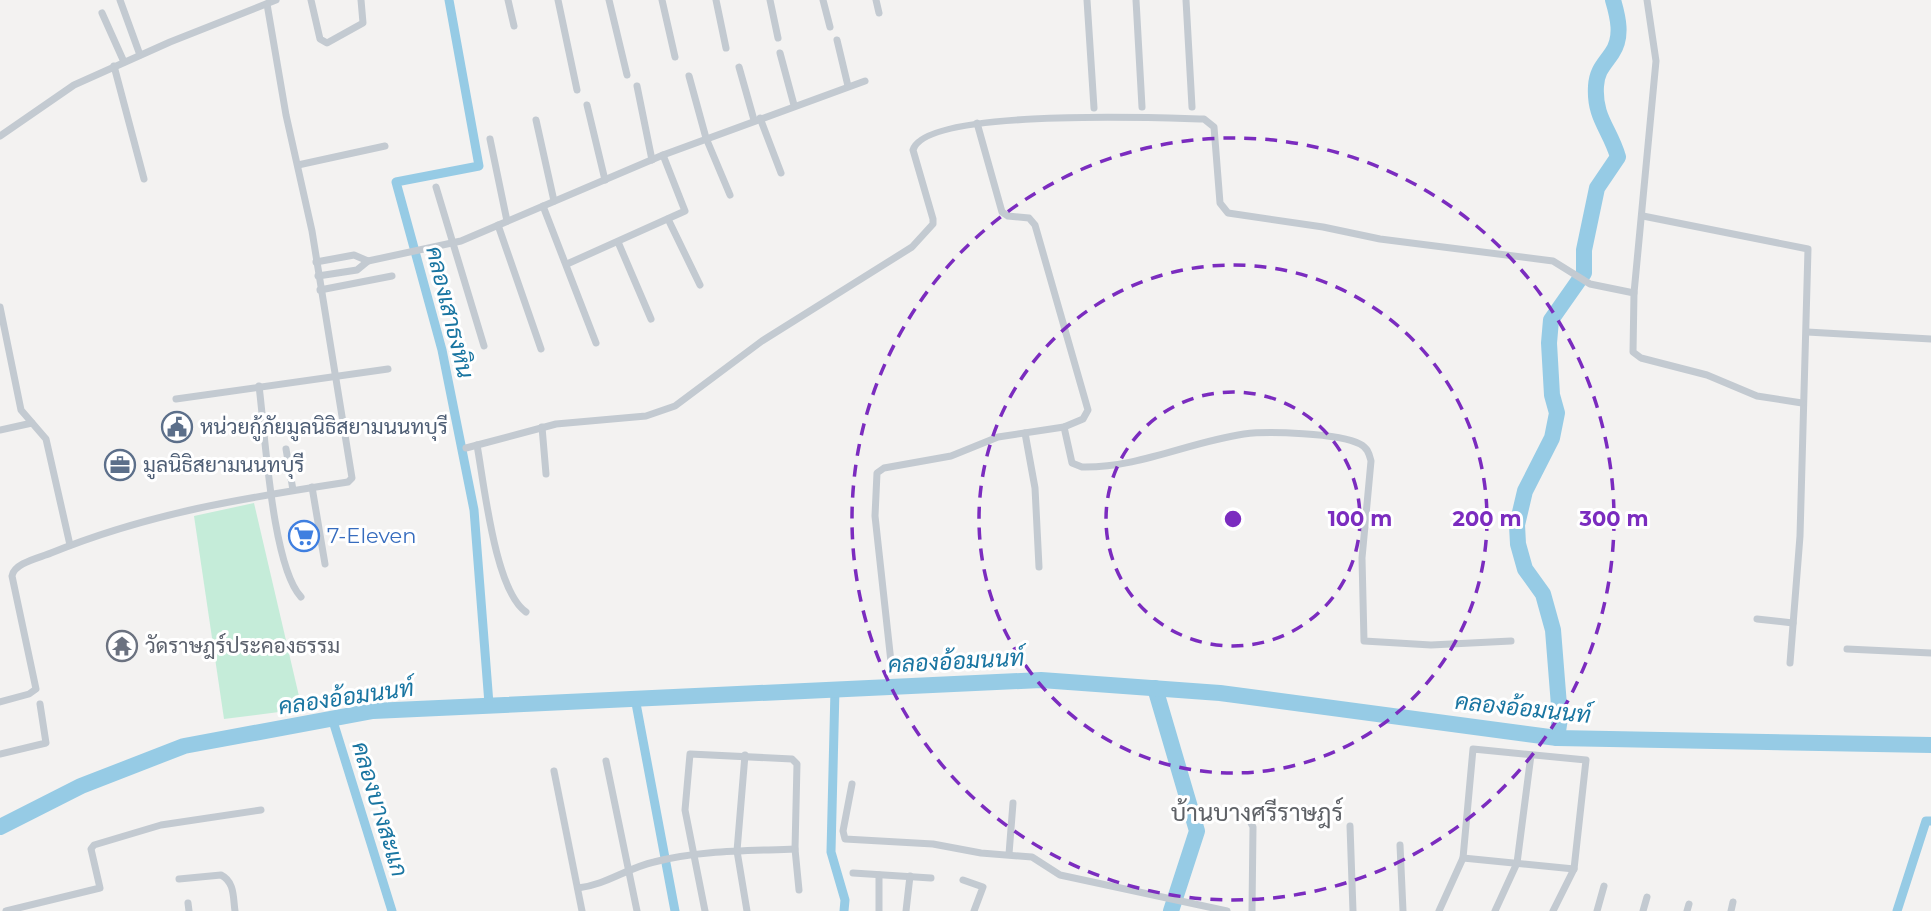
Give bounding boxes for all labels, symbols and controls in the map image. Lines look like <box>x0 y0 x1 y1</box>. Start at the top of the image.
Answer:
water label: คลองเสาธงหิน <box>420 243 480 381</box>
public building icon: หน่วยกู้ภัยมูลนิธิสยามนนทบุรี <box>160 410 194 444</box>
place label: หน่วยกู้ภัยมูลนิธิสยามนนทบุรี <box>200 414 448 442</box>
office icon: มูลนิธิสยามนนทบุรี <box>103 448 137 482</box>
place label: มูลนิธิสยามนนทบุรี <box>143 452 304 480</box>
text: 100 m <box>1328 506 1392 531</box>
text: 200 m <box>1453 506 1521 531</box>
text: 300 m <box>1579 506 1648 531</box>
centre of rings <box>1221 507 1245 531</box>
supermarket icon: 7-Eleven <box>287 519 321 553</box>
place label: 7-Eleven <box>327 523 416 548</box>
temple icon: วัดราษฎร์ประคองธรรม <box>105 629 139 663</box>
place label: วัดราษฎร์ประคองธรรม <box>145 632 340 660</box>
water label: คลองอ้อมนนท์ <box>887 641 1028 679</box>
water label: คลองอ้อมนนท์ <box>276 671 418 720</box>
water label: คลองอ้อมนนท์ <box>1454 685 1595 729</box>
water label: คลองบางสะแก <box>346 738 414 880</box>
district label: บ้านบางศรีราษฎร์ <box>1171 797 1343 829</box>

